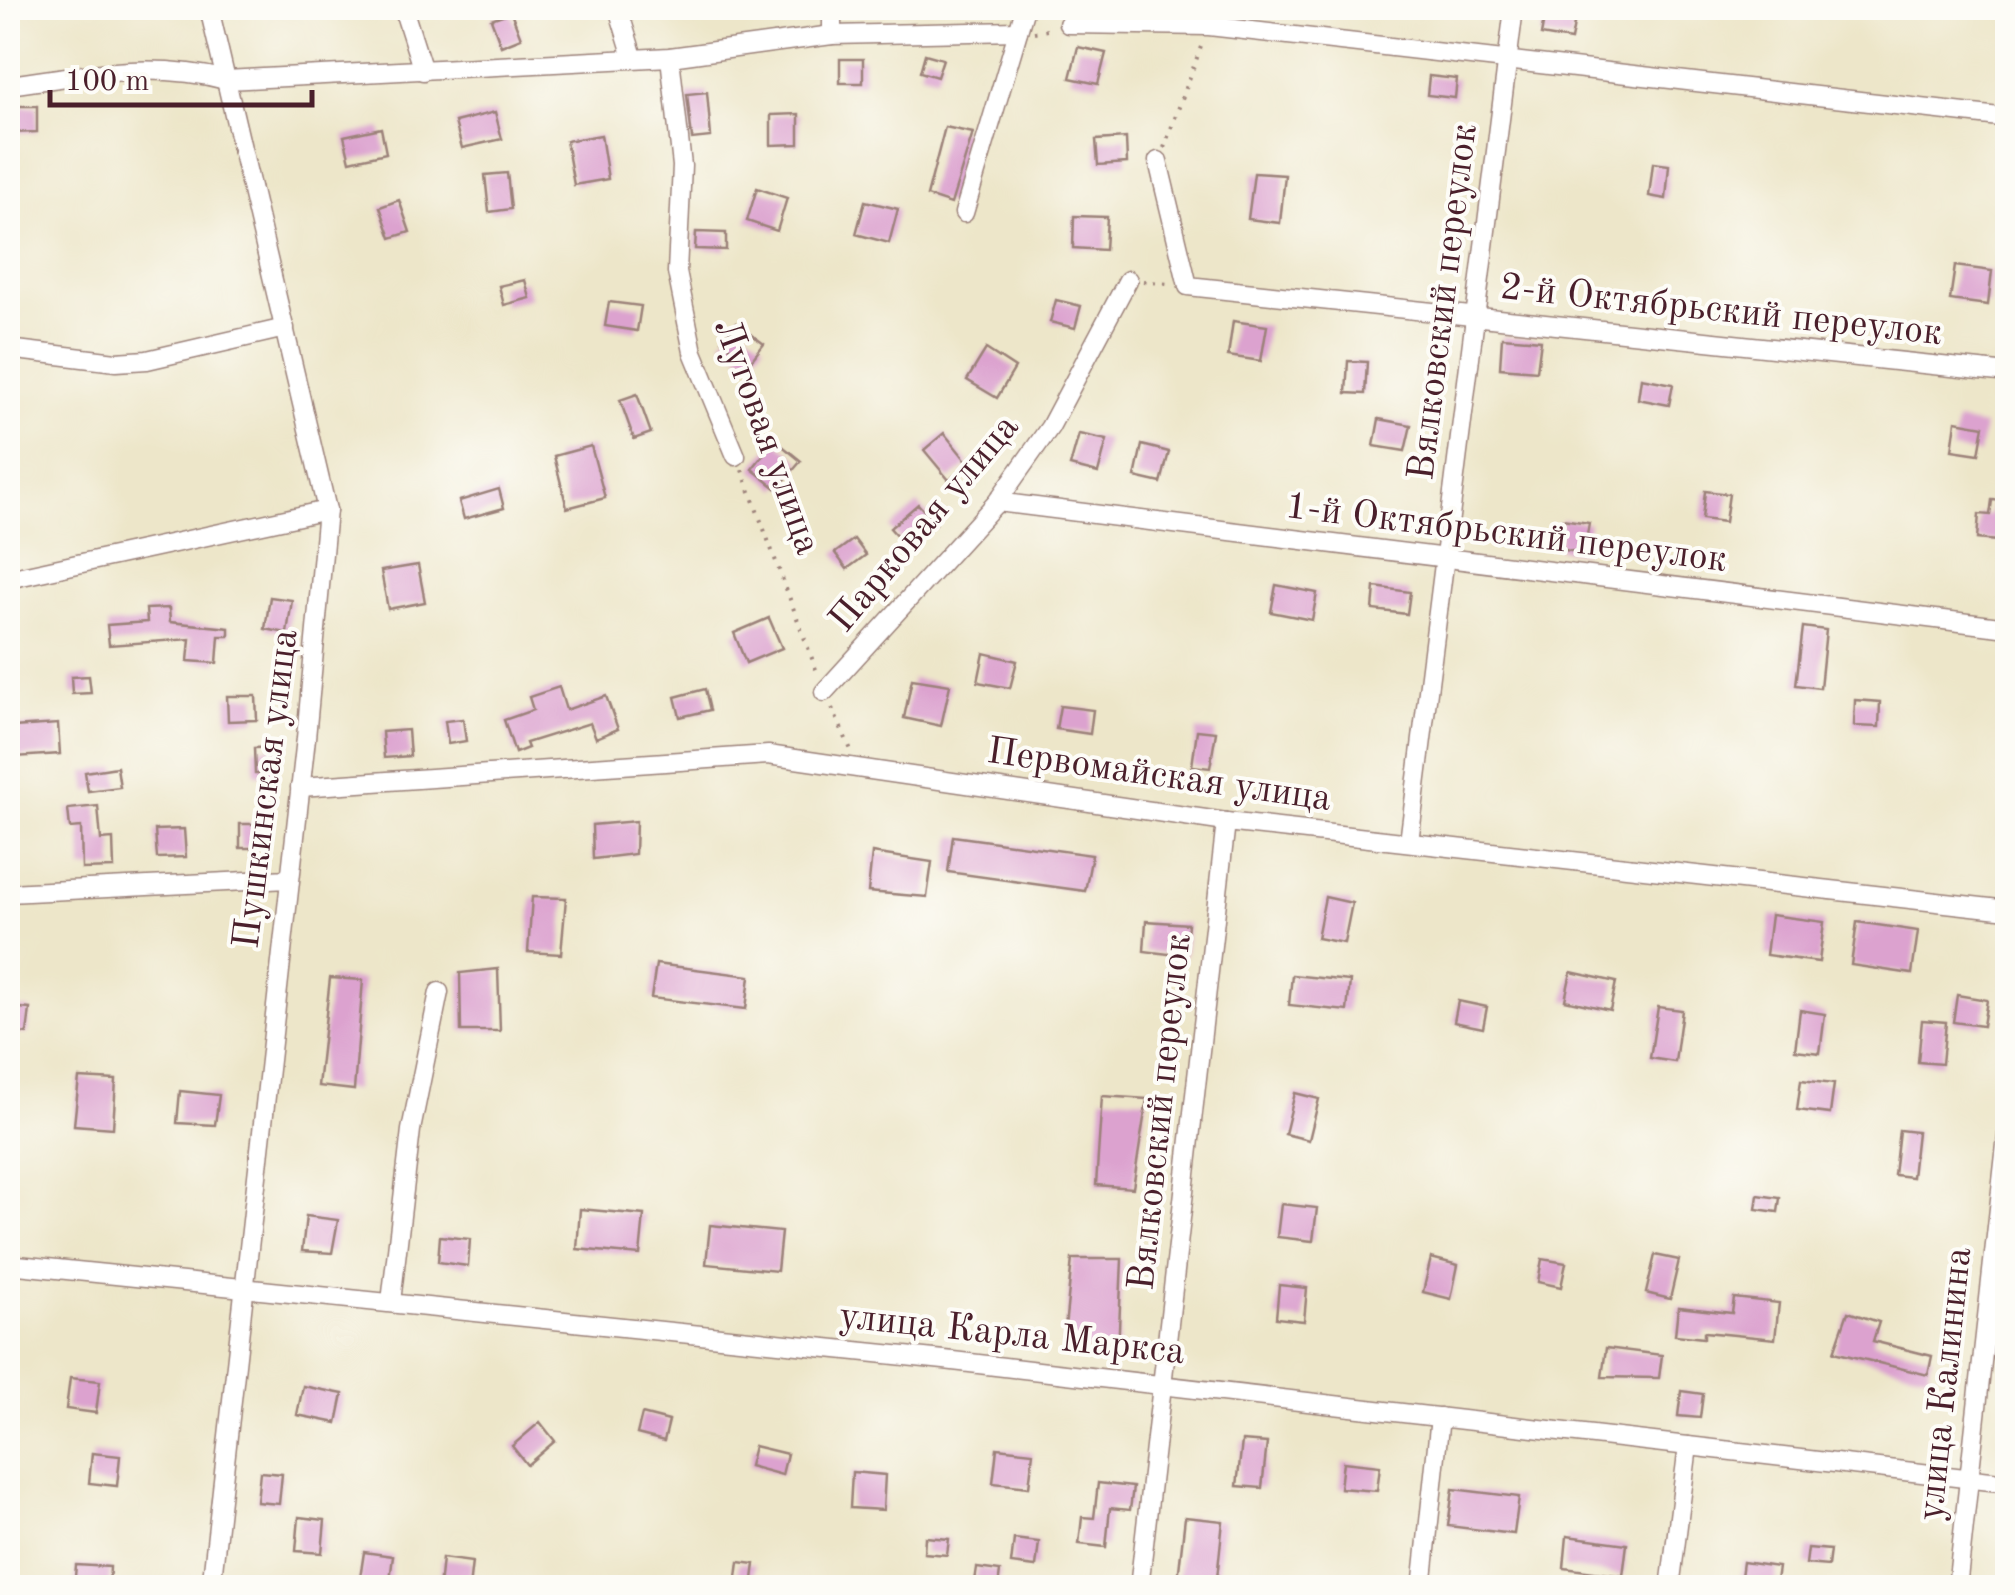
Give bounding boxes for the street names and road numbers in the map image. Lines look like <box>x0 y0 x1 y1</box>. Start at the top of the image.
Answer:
street label: Вялковский переулок <box>1403 122 1485 482</box>
street label: 2-й Октябрьский переулок <box>1498 269 1944 353</box>
street label: Луговая улица <box>706 314 826 560</box>
street label: Парковая улица <box>823 408 1027 640</box>
street label: 1-й Октябрьский переулок <box>1283 488 1729 580</box>
street label: Пушкинская улица <box>229 627 305 951</box>
street label: Первомайская улица <box>984 733 1334 819</box>
street label: Вялковский переулок <box>1123 931 1199 1293</box>
street label: улица Калинина <box>1913 1245 1979 1523</box>
street label: улица Карла Маркса <box>837 1298 1187 1372</box>

